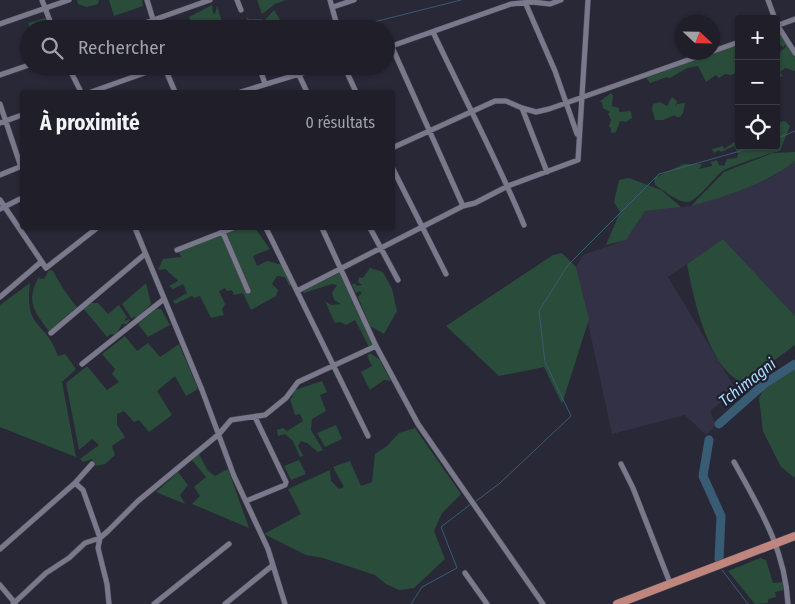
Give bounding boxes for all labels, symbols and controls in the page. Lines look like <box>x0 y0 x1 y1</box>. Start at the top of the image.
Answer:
north arrow <box>675 15 720 60</box>
map controls <box>735 15 780 150</box>
button: + <box>735 15 780 60</box>
search box <box>20 20 395 75</box>
icon: search <box>38 34 66 62</box>
text: Rechercher <box>78 36 165 59</box>
button: − <box>735 60 780 105</box>
button: locate <box>735 105 780 150</box>
text: À proximité <box>40 110 140 136</box>
text: 0 résultats <box>305 113 375 132</box>
water label: Tchimagni <box>715 354 780 411</box>

